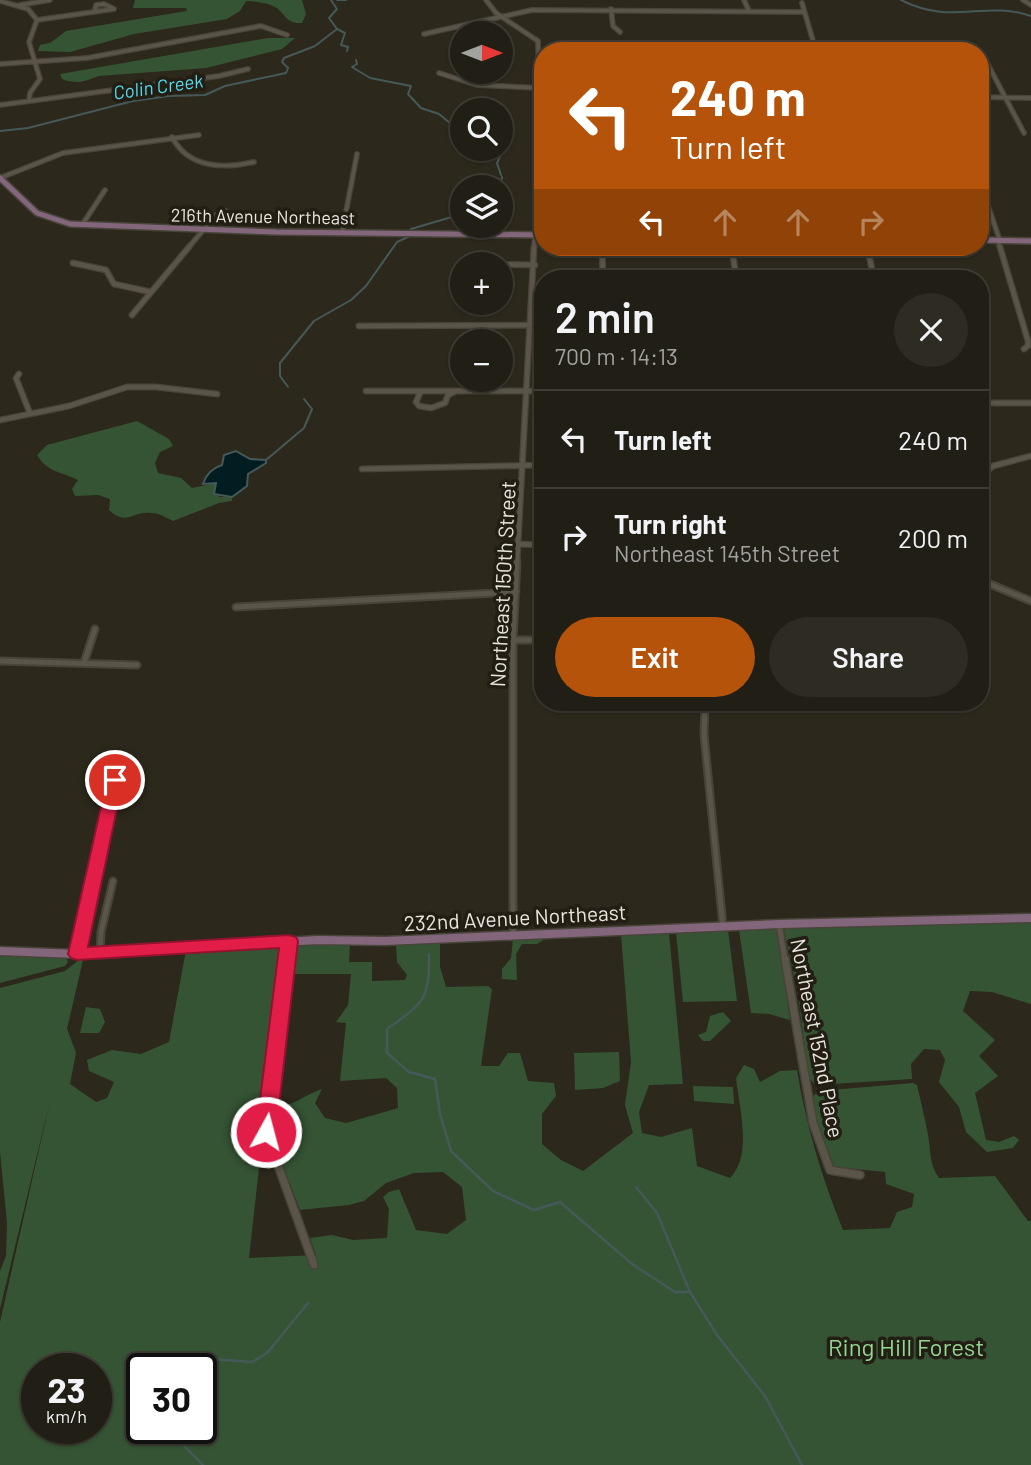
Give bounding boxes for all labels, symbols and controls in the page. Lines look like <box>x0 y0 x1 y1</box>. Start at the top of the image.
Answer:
north arrow <box>450 21 513 84</box>
map controls <box>450 21 513 392</box>
text: 240 m <box>670 67 806 126</box>
water label: Colin Creek <box>112 68 205 104</box>
icon: left <box>555 70 646 161</box>
button: search <box>450 98 513 161</box>
text: Turn left <box>670 127 787 165</box>
button: layers <box>450 175 513 238</box>
street label: 216th Avenue Northeast <box>171 203 355 229</box>
icon: left <box>633 203 671 241</box>
icon: ahead <box>706 203 744 241</box>
icon: ahead <box>779 203 817 241</box>
icon: right <box>852 203 890 241</box>
button: + <box>450 252 513 315</box>
text: 2 min <box>555 291 655 341</box>
button: close <box>894 293 968 367</box>
button: − <box>450 329 513 392</box>
text: 700 m · 14:13 <box>555 342 678 370</box>
icon: left <box>555 420 593 458</box>
text: Turn left <box>614 424 712 455</box>
text: 240 m <box>898 424 968 455</box>
street label: Northeast 150th Street <box>484 480 520 688</box>
text: Turn right <box>614 508 727 539</box>
icon: right <box>555 518 593 556</box>
text: 200 m <box>898 522 968 553</box>
text: Northeast 145th Street <box>614 539 840 567</box>
button: Exit <box>555 617 755 697</box>
button: Share <box>769 617 968 697</box>
pin <box>85 750 145 810</box>
icon: arrive <box>96 761 134 799</box>
street label: 232nd Avenue Northeast <box>403 899 627 935</box>
street label: Northeast 152nd Place <box>786 936 850 1140</box>
position arrow <box>229 1095 303 1169</box>
park label: Ring Hill Forest <box>828 1332 984 1361</box>
speed limit sign: 30 <box>126 1353 217 1444</box>
text: 23 <box>47 1368 86 1410</box>
text: km/h <box>46 1405 87 1427</box>

